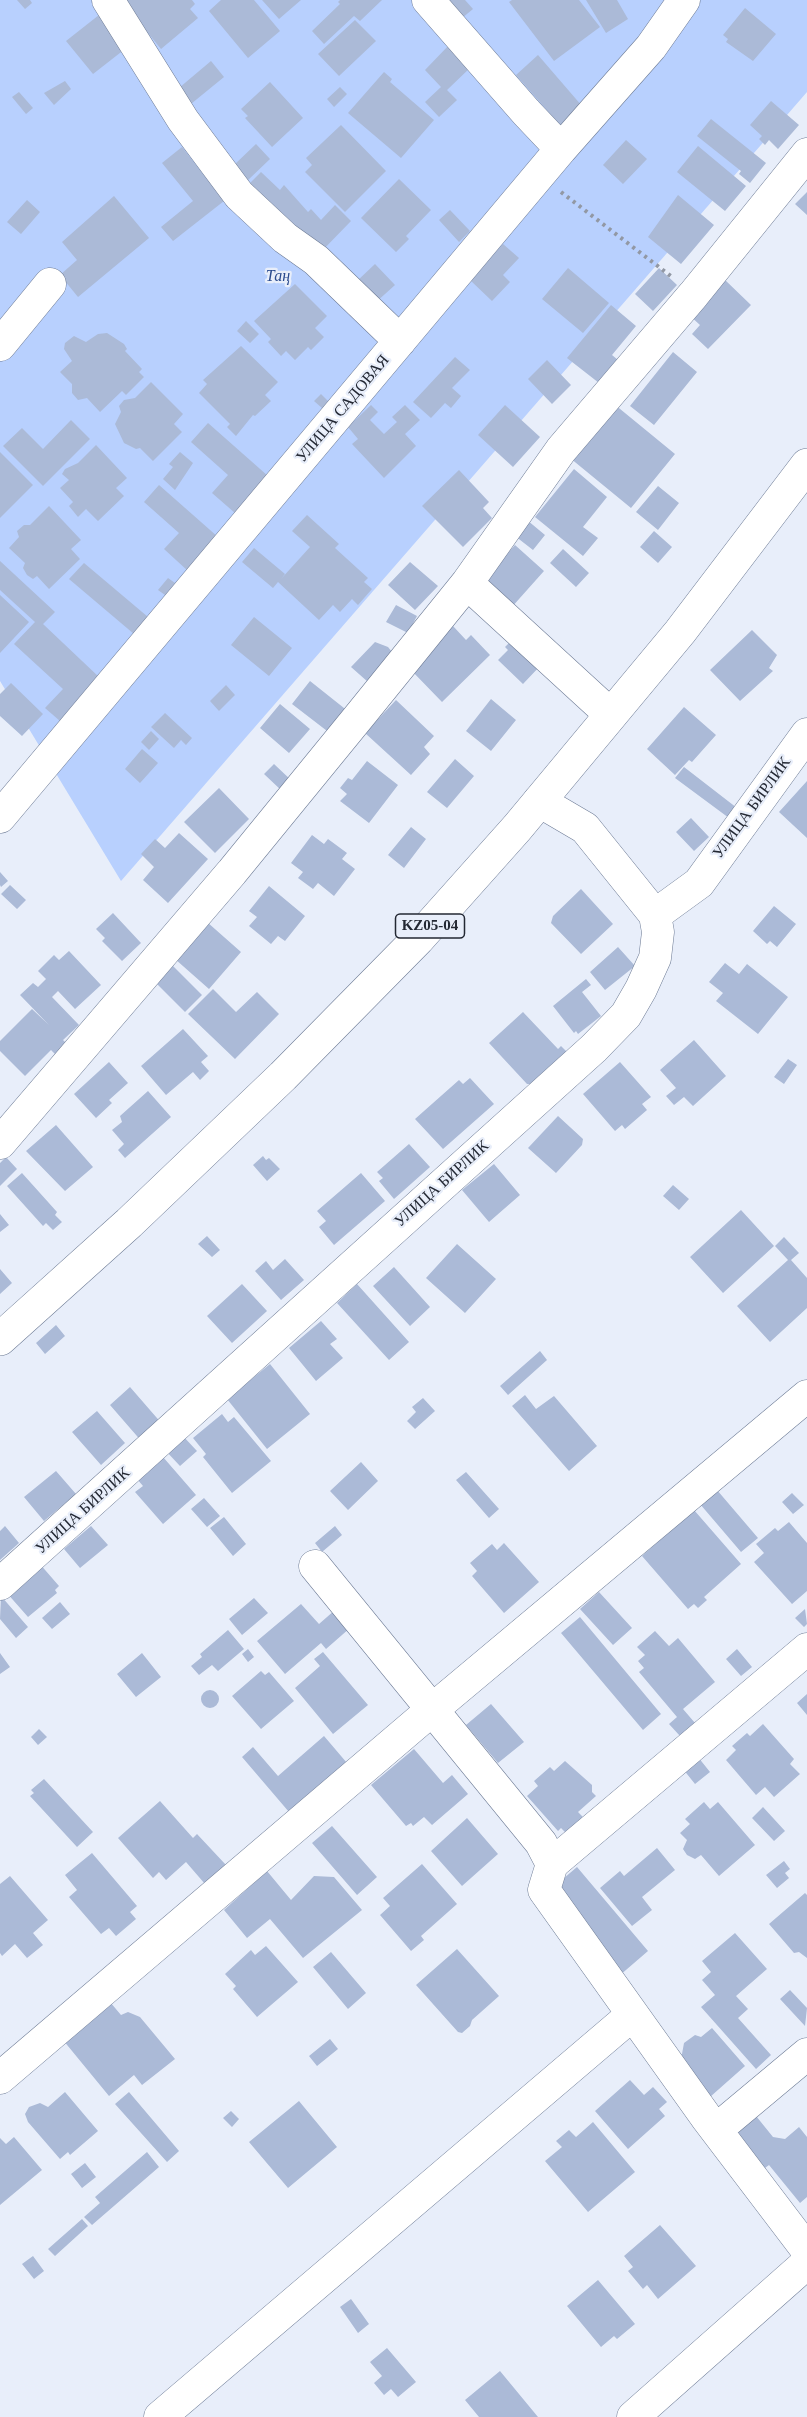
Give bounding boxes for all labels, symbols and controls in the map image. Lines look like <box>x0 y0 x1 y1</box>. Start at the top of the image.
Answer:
park label: Таң <box>266 267 290 287</box>
street label: УЛИЦА САДОВАЯ <box>292 351 394 467</box>
street label: УЛИЦА БИРЛИК <box>709 754 795 862</box>
road number: KZ05-04 <box>396 914 464 938</box>
street label: УЛИЦА БИРЛИК <box>391 1137 493 1231</box>
street label: УЛИЦА БИРЛИК <box>32 1464 134 1558</box>

